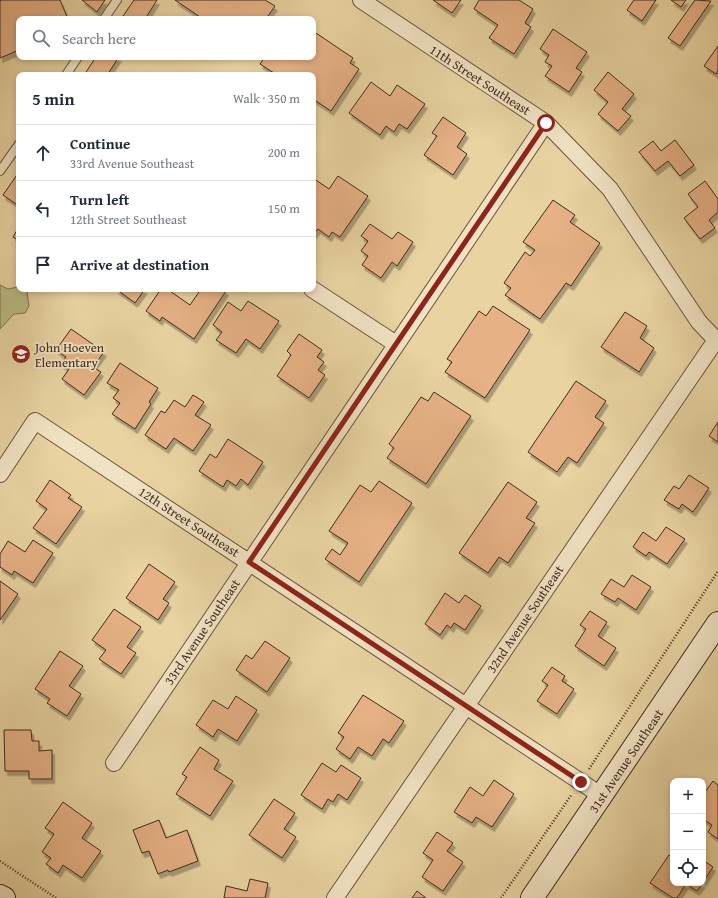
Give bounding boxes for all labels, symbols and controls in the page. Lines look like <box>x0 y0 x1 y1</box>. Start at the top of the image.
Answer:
search box <box>16 16 316 60</box>
icon: search <box>30 27 52 49</box>
text: Search here <box>62 28 136 49</box>
street label: 11th Street Southeast <box>426 40 535 120</box>
text: 5 min <box>32 86 74 111</box>
text: Walk · 350 m <box>233 89 300 108</box>
route start <box>537 114 555 132</box>
text: Continue <box>70 133 131 154</box>
icon: ahead <box>32 142 54 164</box>
text: 200 m <box>268 143 300 162</box>
text: 33rd Avenue Southeast <box>70 154 194 173</box>
text: Turn left <box>70 189 129 210</box>
icon: left <box>32 198 54 220</box>
text: 150 m <box>268 199 300 218</box>
text: 12th Street Southeast <box>70 210 187 229</box>
icon: arrive <box>32 254 54 276</box>
text: Arrive at destination <box>70 254 209 275</box>
place label: John Hoeven Elementary <box>33 338 105 372</box>
school or university icon: John Hoeven Elementary <box>10 343 32 365</box>
street label: 12th Street Southeast <box>135 482 244 562</box>
street label: 32nd Avenue Southeast <box>482 561 568 677</box>
street label: 33rd Avenue Southeast <box>159 575 245 689</box>
street label: 31st Avenue Southeast <box>584 705 668 817</box>
route end <box>572 773 590 791</box>
map controls <box>670 778 706 886</box>
button: + <box>670 778 706 814</box>
button: − <box>670 814 706 850</box>
button: locate <box>670 850 706 886</box>

